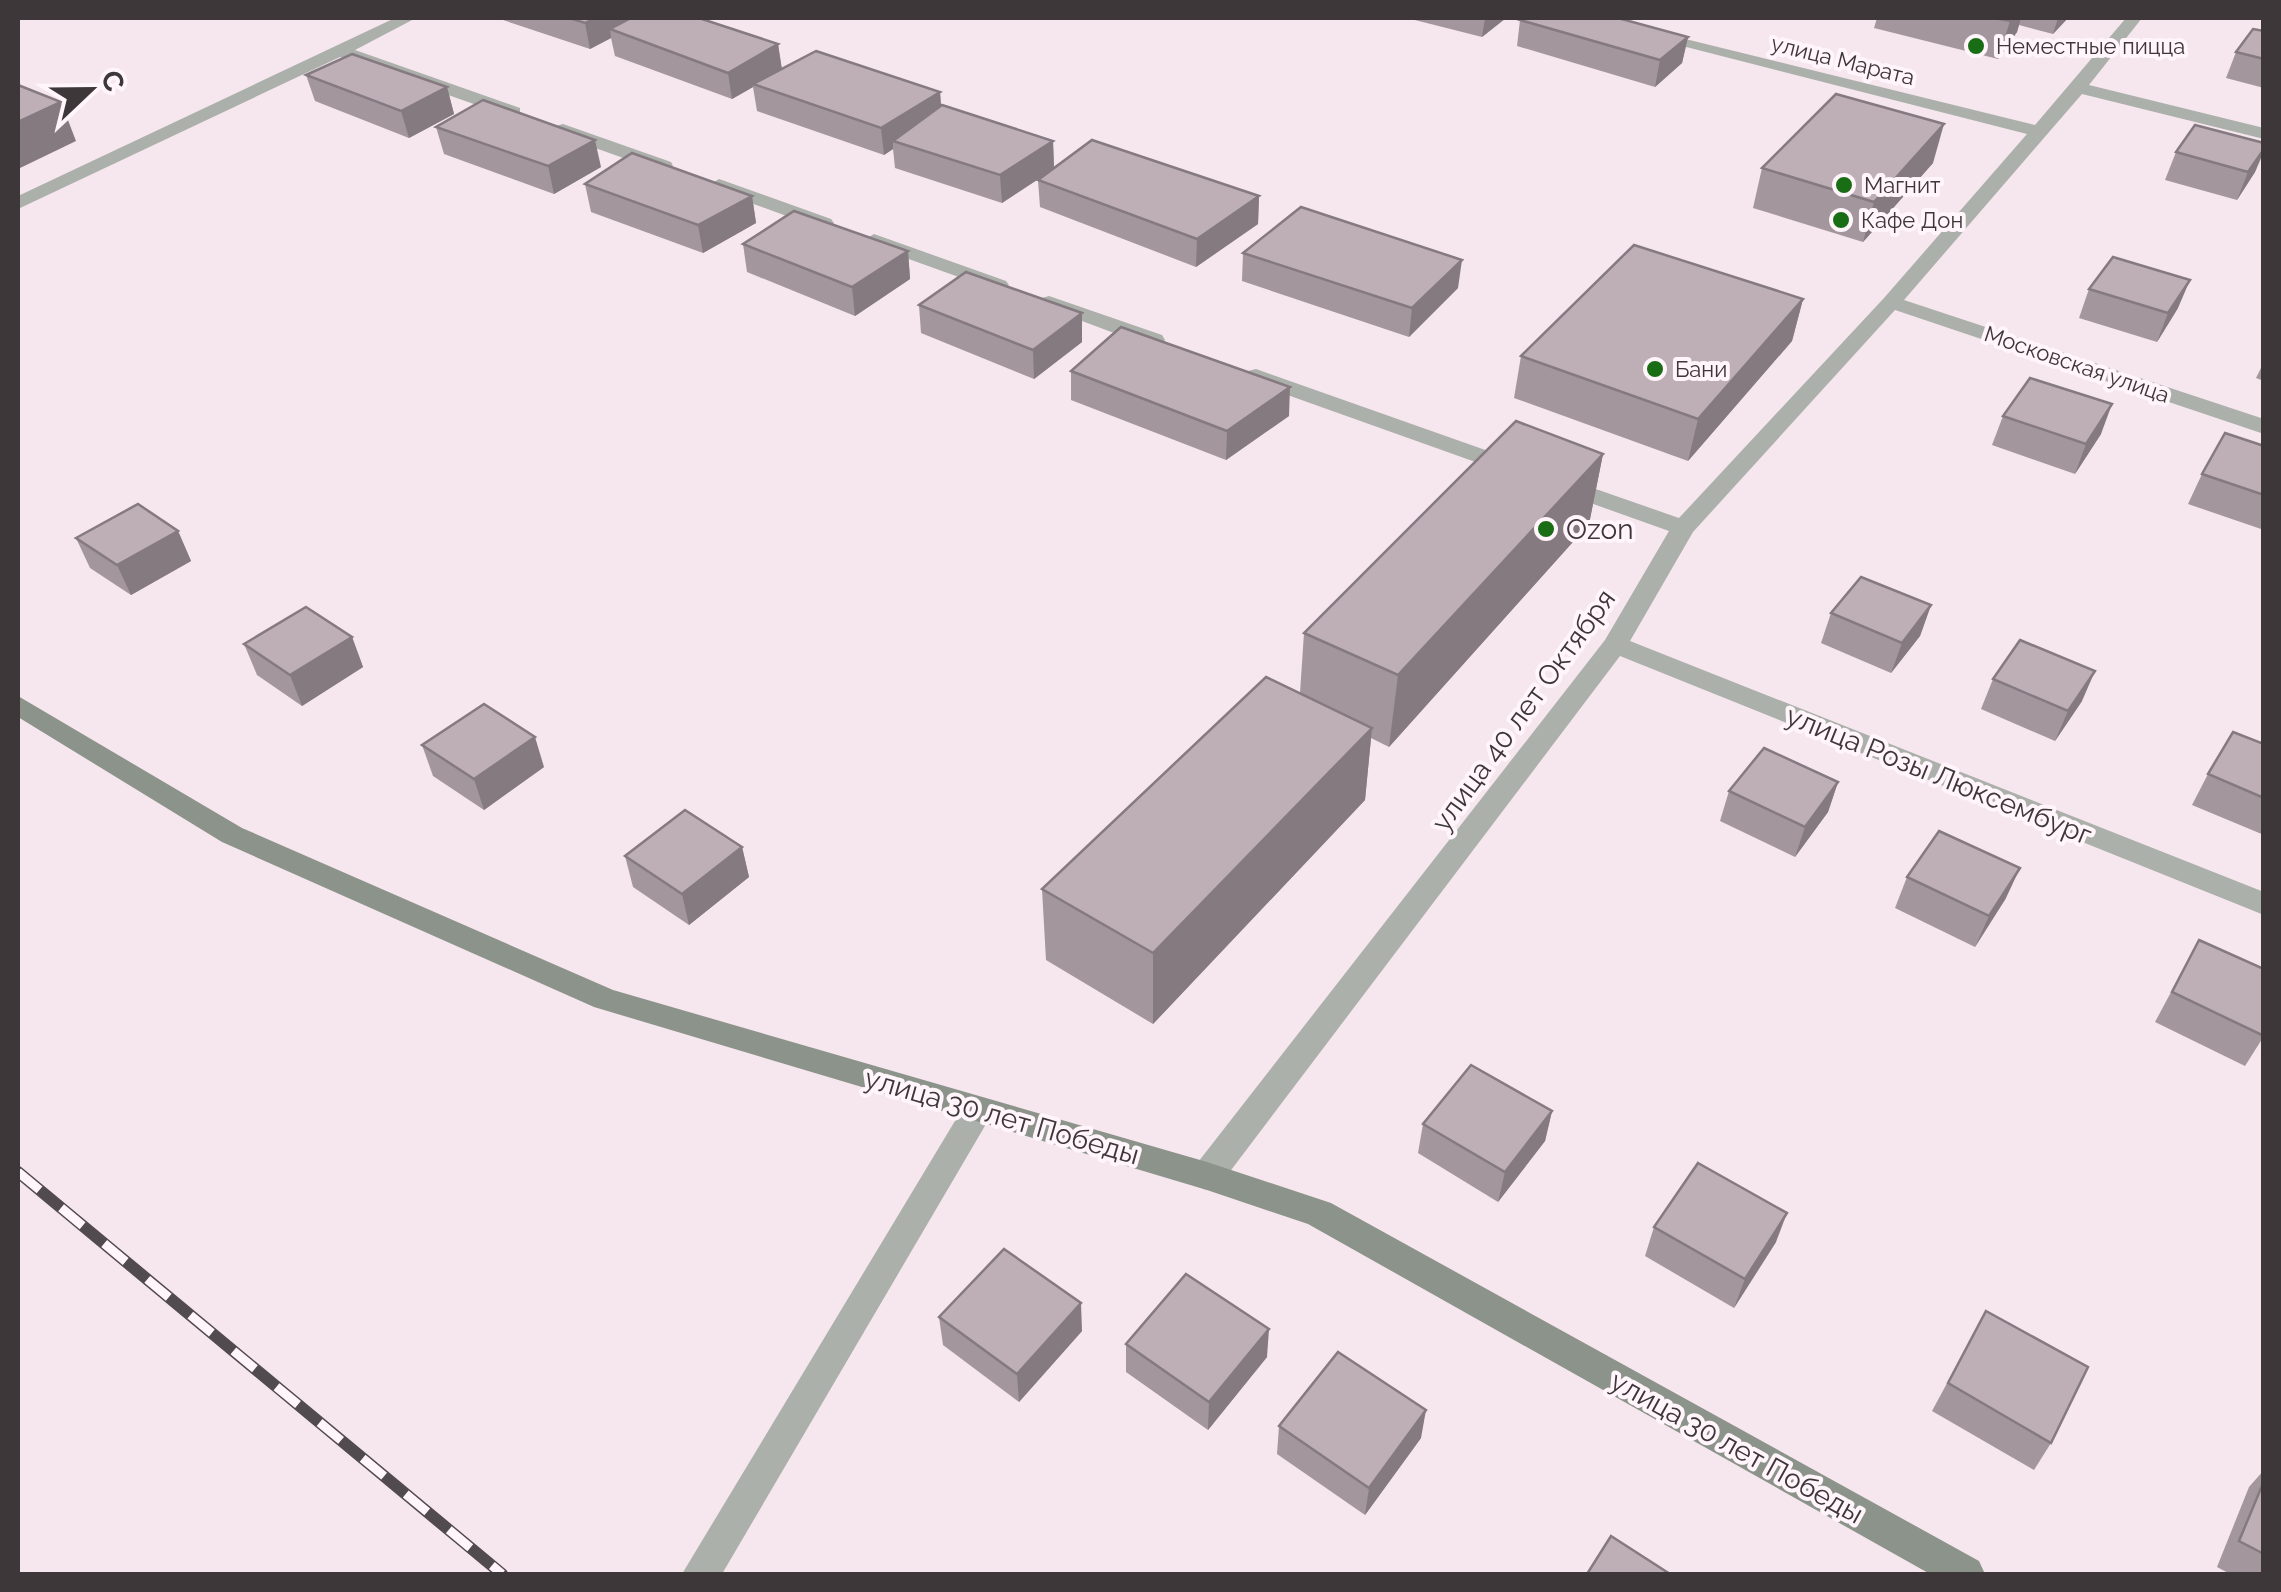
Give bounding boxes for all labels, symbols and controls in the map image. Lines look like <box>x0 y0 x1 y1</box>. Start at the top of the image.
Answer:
street label: улица Марата <box>1769 30 1917 90</box>
place label: Неместные пицца <box>1996 33 2185 59</box>
marker: Неместные пицца <box>1965 35 1987 57</box>
north arrow <box>40 40 140 140</box>
text: С <box>94 66 132 96</box>
place label: Магнит <box>1864 172 1941 198</box>
marker: Магнит <box>1833 174 1855 196</box>
place label: Кафе Дон <box>1861 207 1963 233</box>
marker: Кафе Дон <box>1830 209 1852 231</box>
street label: Московская улица <box>1981 320 2173 408</box>
place label: Бани <box>1675 356 1727 382</box>
marker: Бани <box>1644 358 1666 380</box>
place label: Ozon <box>1566 513 1633 546</box>
marker: Ozon <box>1535 518 1557 540</box>
street label: улица 40 лет Октября <box>1425 583 1622 838</box>
street label: улица Розы Люксембург <box>1781 699 2097 852</box>
street label: улица 30 лет Победы <box>861 1062 1143 1171</box>
street label: улица 30 лет Победы <box>1605 1364 1869 1531</box>

